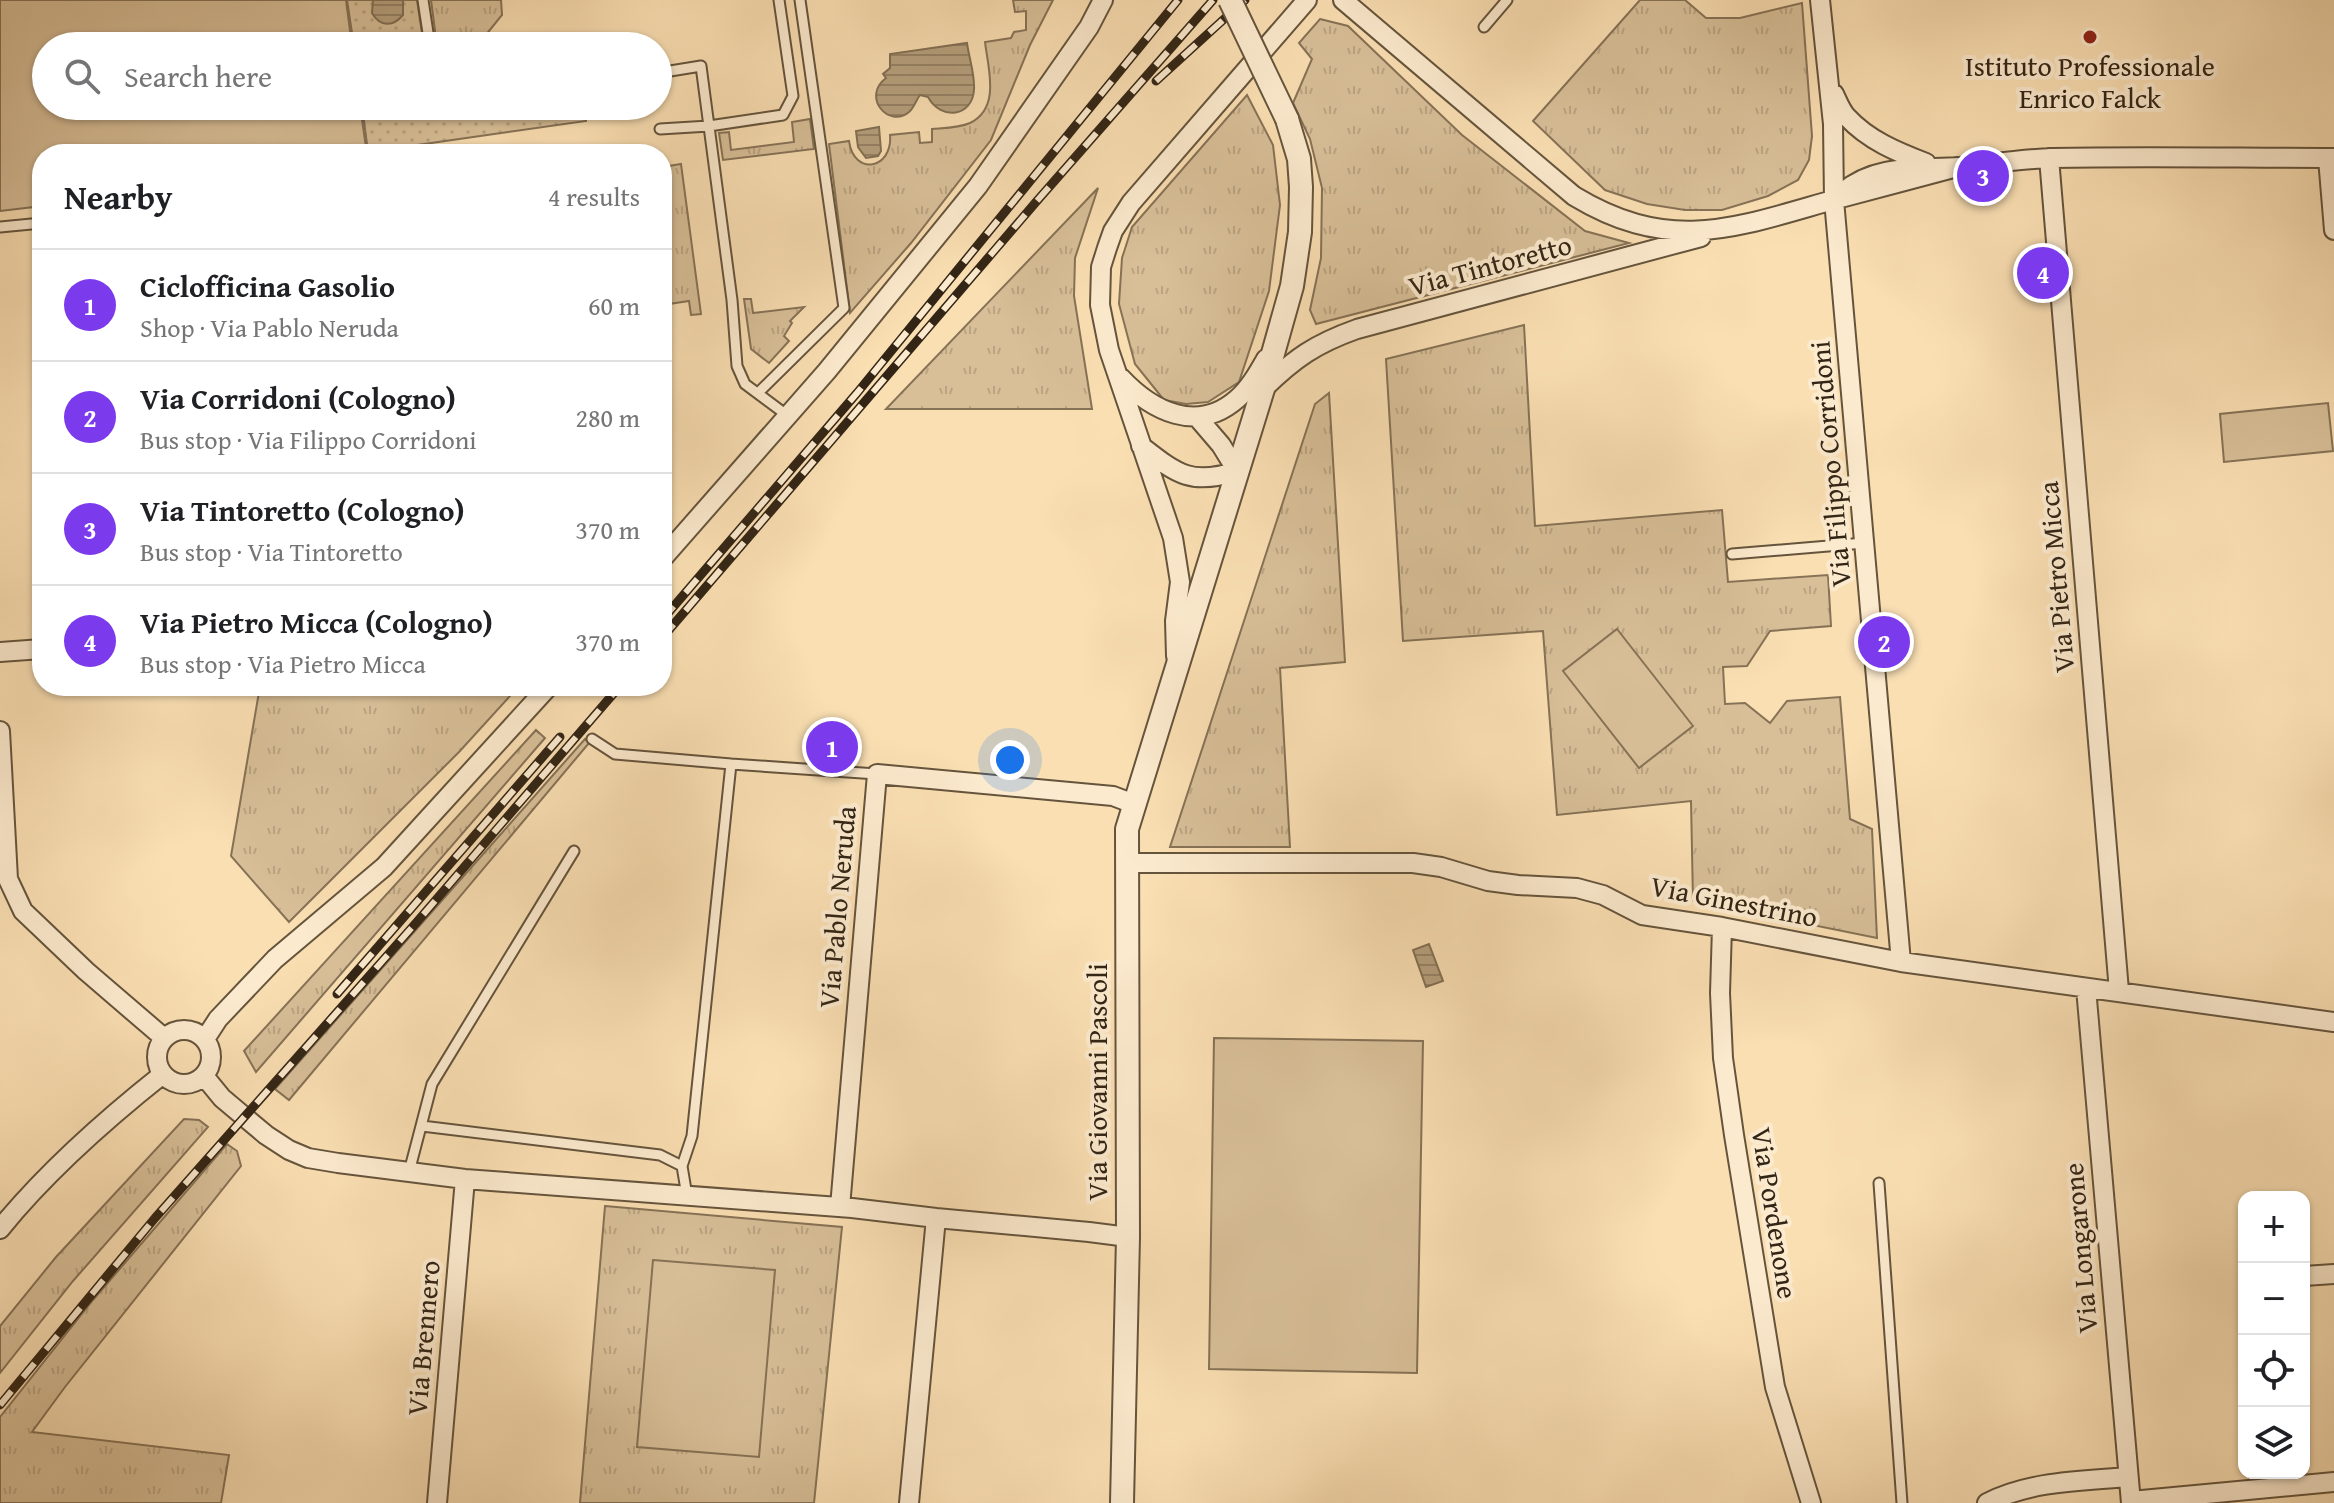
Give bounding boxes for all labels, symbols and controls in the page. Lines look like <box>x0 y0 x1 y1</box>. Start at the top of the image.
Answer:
marker: Istituto Professionale Enrico Falck <box>2081 28 2099 46</box>
search box <box>32 32 672 120</box>
place label: Istituto Professionale Enrico Falck <box>1965 45 2215 118</box>
icon: search <box>60 54 104 98</box>
text: Search here <box>124 54 272 98</box>
pin: 3 <box>1957 146 2009 206</box>
text: Nearby <box>64 172 173 221</box>
text: 4 results <box>548 177 640 216</box>
street label: Via Tintoretto <box>1404 223 1576 306</box>
pin: 4 <box>2017 243 2069 303</box>
text: Ciclofficina Gasolio <box>140 264 395 308</box>
text: 1 <box>83 286 97 325</box>
text: 60 m <box>588 286 640 325</box>
text: Shop · Via Pablo Neruda <box>140 308 399 347</box>
street label: Via Filippo Corridoni <box>1798 339 1861 589</box>
text: Via Corridoni (Cologno) <box>140 376 456 420</box>
text: 2 <box>83 398 97 437</box>
text: 280 m <box>575 398 640 437</box>
text: Bus stop · Via Filippo Corridoni <box>140 420 477 459</box>
street label: Via Pietro Micca <box>2027 479 2084 674</box>
text: Via Tintoretto (Cologno) <box>140 488 465 532</box>
text: 3 <box>83 510 97 549</box>
text: 370 m <box>575 510 640 549</box>
text: Bus stop · Via Tintoretto <box>140 532 403 571</box>
text: Via Pietro Micca (Cologno) <box>140 600 493 644</box>
pin: 2 <box>1858 612 1910 672</box>
text: 4 <box>83 622 97 661</box>
text: 370 m <box>575 622 640 661</box>
text: Bus stop · Via Pietro Micca <box>140 644 426 683</box>
pin: 1 <box>806 717 858 777</box>
your location <box>990 740 1030 780</box>
street label: Via Pablo Neruda <box>807 803 866 1010</box>
street label: Via Ginestrino <box>1647 864 1821 937</box>
street label: Via Giovanni Pascoli <box>1076 963 1117 1201</box>
street label: Via Pordenone <box>1742 1124 1809 1302</box>
street label: Via Longarone <box>2052 1161 2107 1335</box>
map controls <box>2238 1191 2310 1479</box>
button: + <box>2238 1191 2310 1263</box>
street label: Via Brennero <box>395 1259 450 1417</box>
button: − <box>2238 1263 2310 1335</box>
button: locate <box>2238 1335 2310 1407</box>
button: layers <box>2238 1407 2310 1479</box>

